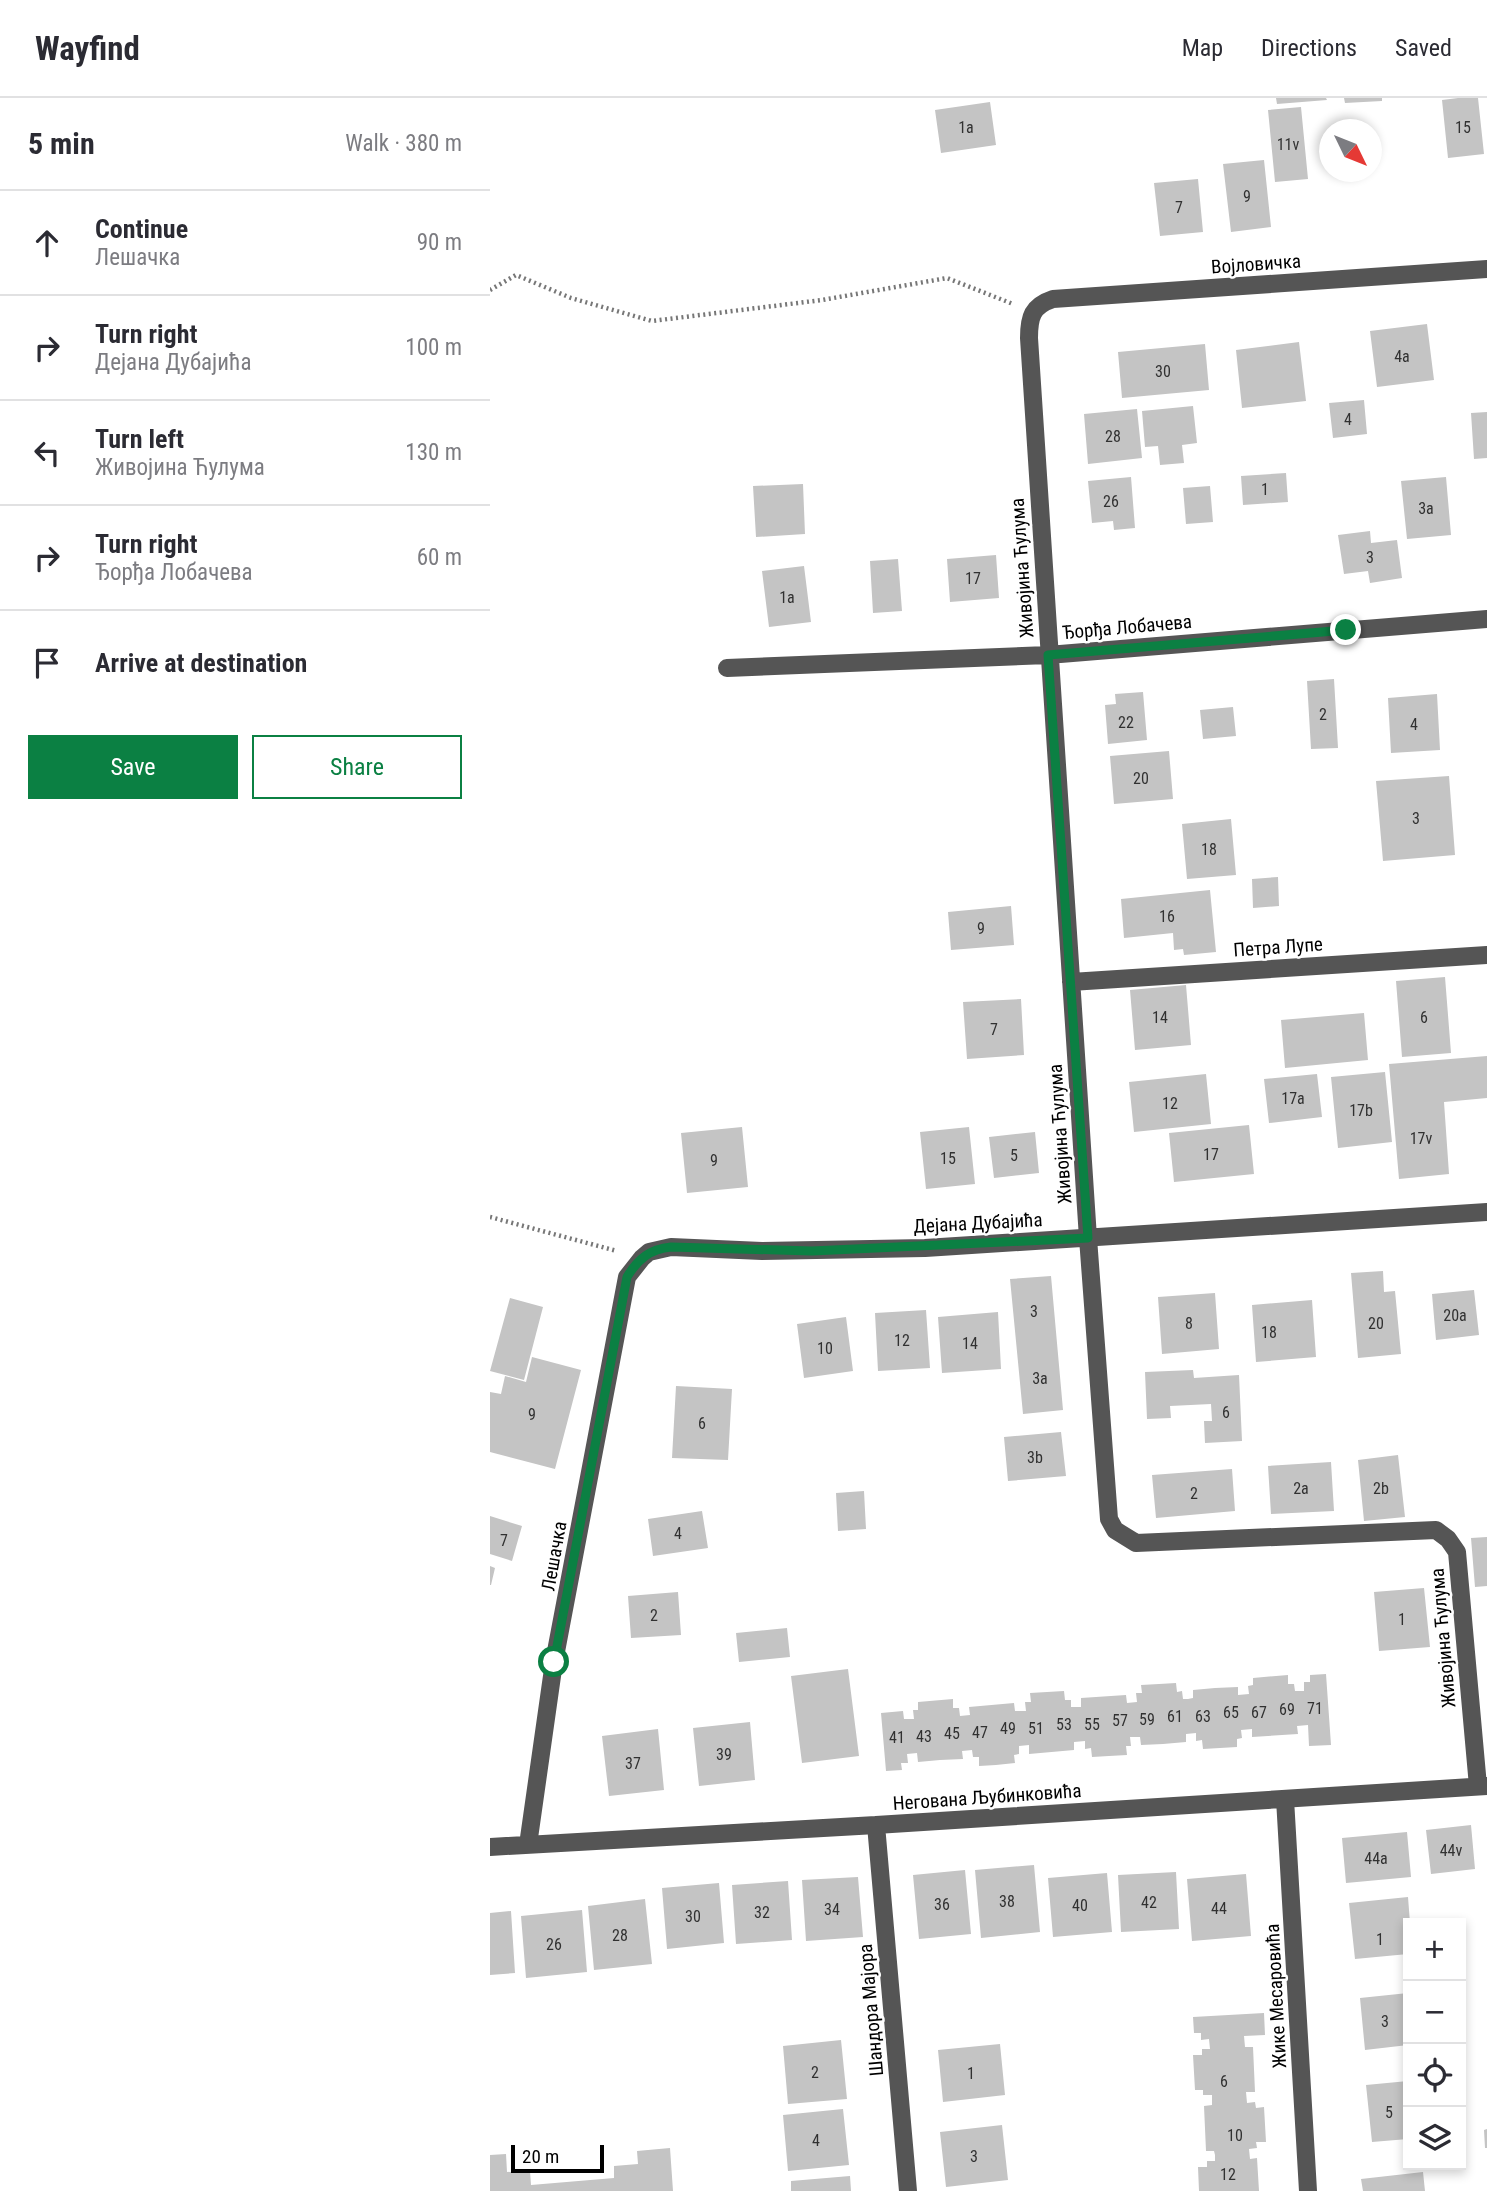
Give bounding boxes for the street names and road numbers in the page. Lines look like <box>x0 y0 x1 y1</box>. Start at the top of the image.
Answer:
street label: Војловичка <box>1210 249 1302 279</box>
street label: Живојина Ћулума <box>1006 497 1038 639</box>
street label: Ђорђа Лобачева <box>1061 610 1193 644</box>
street label: Петра Лупе <box>1232 932 1324 962</box>
street label: Живојина Ћулума <box>1044 1063 1076 1205</box>
street label: Дејана Дубајића <box>913 1208 1043 1238</box>
street label: Лешачка <box>537 1519 571 1593</box>
street label: Живојина Ћулума <box>1425 1567 1461 1709</box>
street label: Негована Љубинковића <box>892 1779 1082 1815</box>
street label: Жике Месаровића <box>1261 1923 1291 2069</box>
street label: Шандора Мајора <box>854 1943 888 2077</box>

